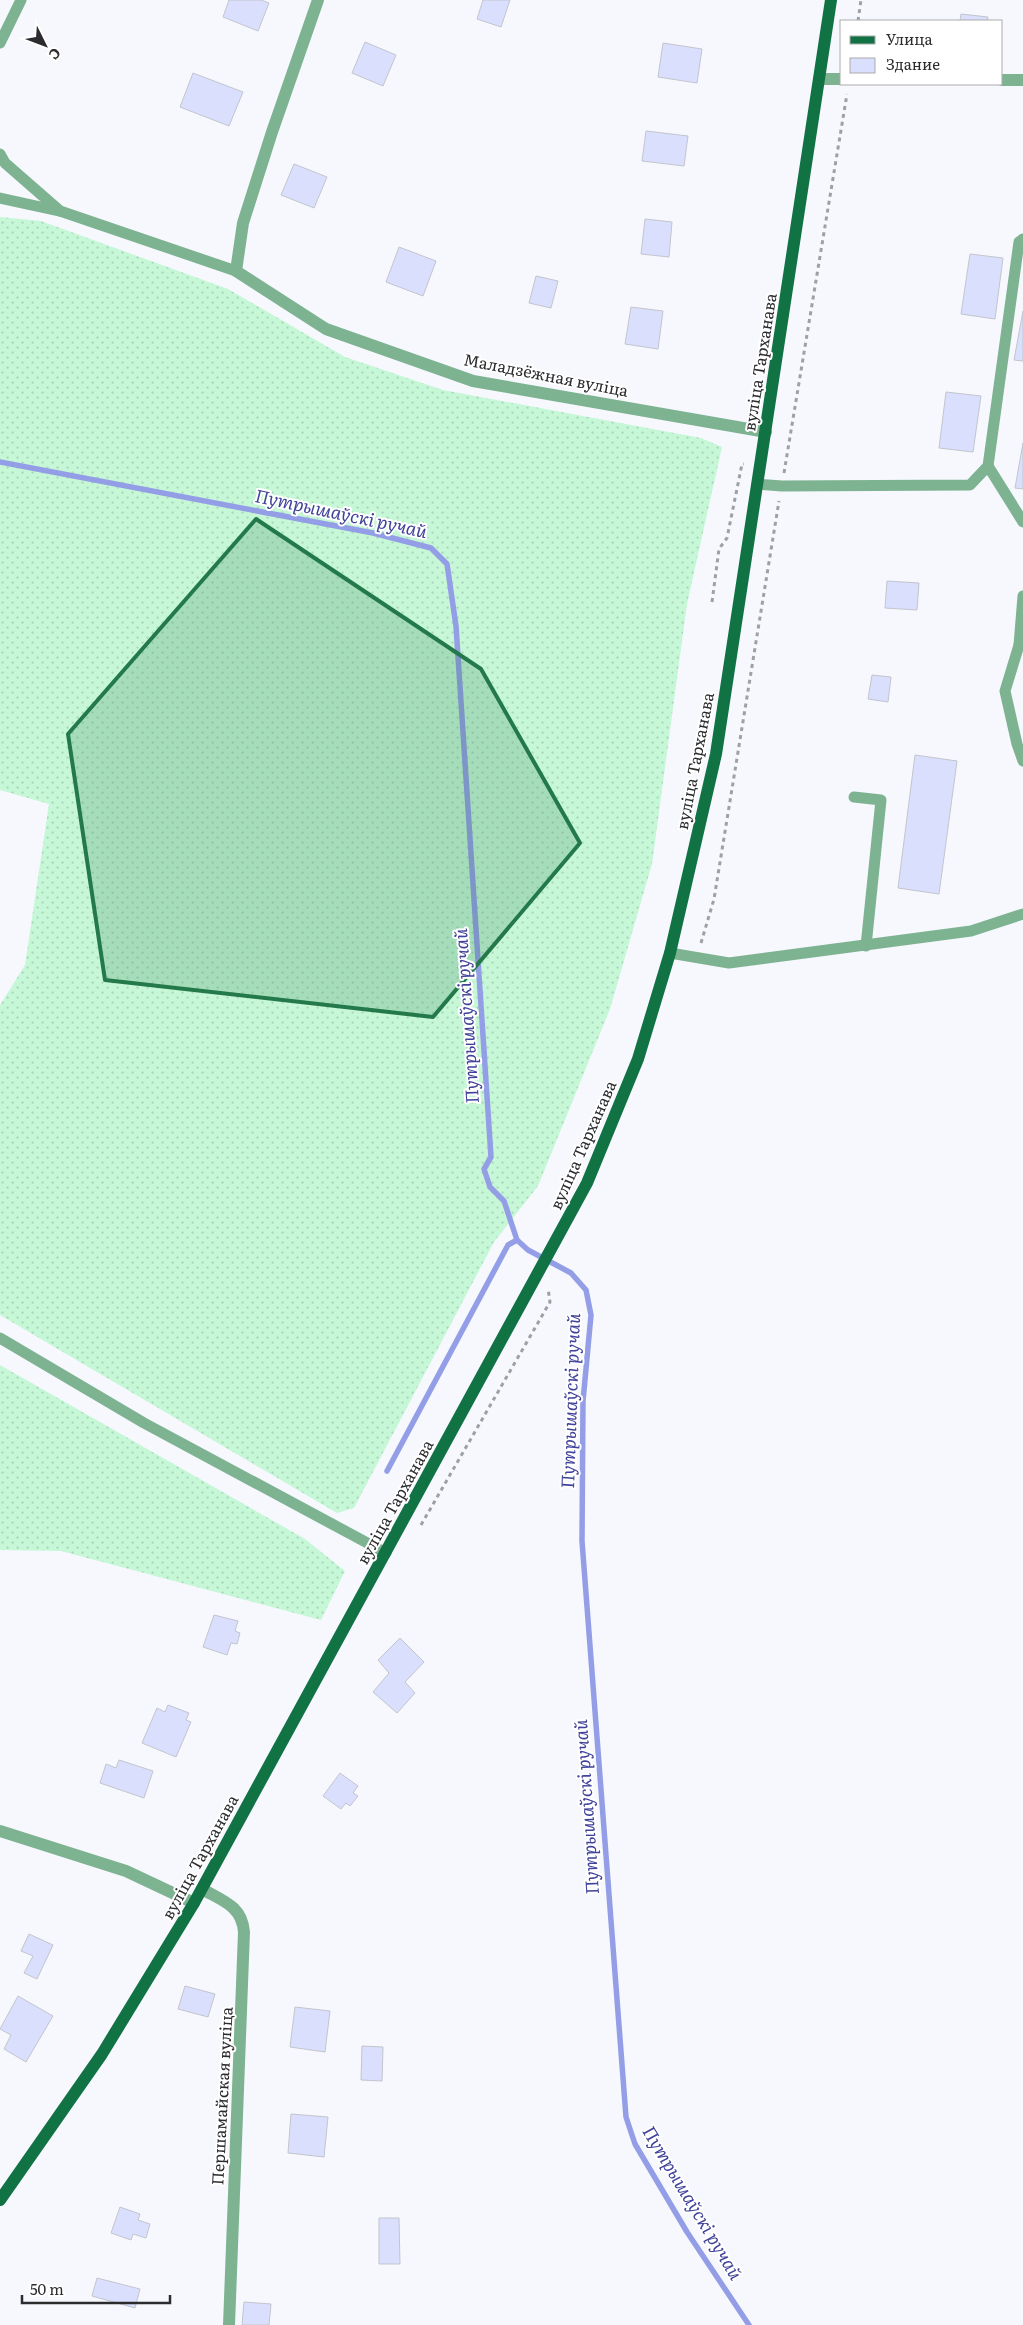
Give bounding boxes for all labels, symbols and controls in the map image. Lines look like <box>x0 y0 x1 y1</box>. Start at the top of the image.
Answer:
north arrow <box>20 20 70 70</box>
legend <box>840 20 1003 85</box>
text: Улица <box>886 27 934 50</box>
text: С <box>45 44 66 65</box>
text: Здание <box>886 52 940 75</box>
street label: вуліца Тарханава <box>736 291 782 433</box>
street label: Маладзёжная вуліца <box>462 346 631 402</box>
water label: Путрышаўскі ручай <box>253 481 430 544</box>
street label: вуліца Тарханава <box>669 690 719 831</box>
water label: Путрышаўскі ручай <box>446 927 485 1105</box>
street label: вуліца Тарханава <box>543 1076 622 1213</box>
water label: Путрышаўскі ручай <box>553 1312 586 1489</box>
street label: вуліца Тарханава <box>350 1434 439 1568</box>
water label: Путрышаўскі ручай <box>566 1718 605 1896</box>
street label: вуліца Тарханава <box>155 1789 244 1923</box>
street label: Першамайская вуліца <box>204 2006 238 2186</box>
water label: Путрышаўскі ручай <box>637 2120 750 2285</box>
scale bar <box>22 2272 170 2304</box>
text: 50 m <box>30 2277 64 2300</box>

